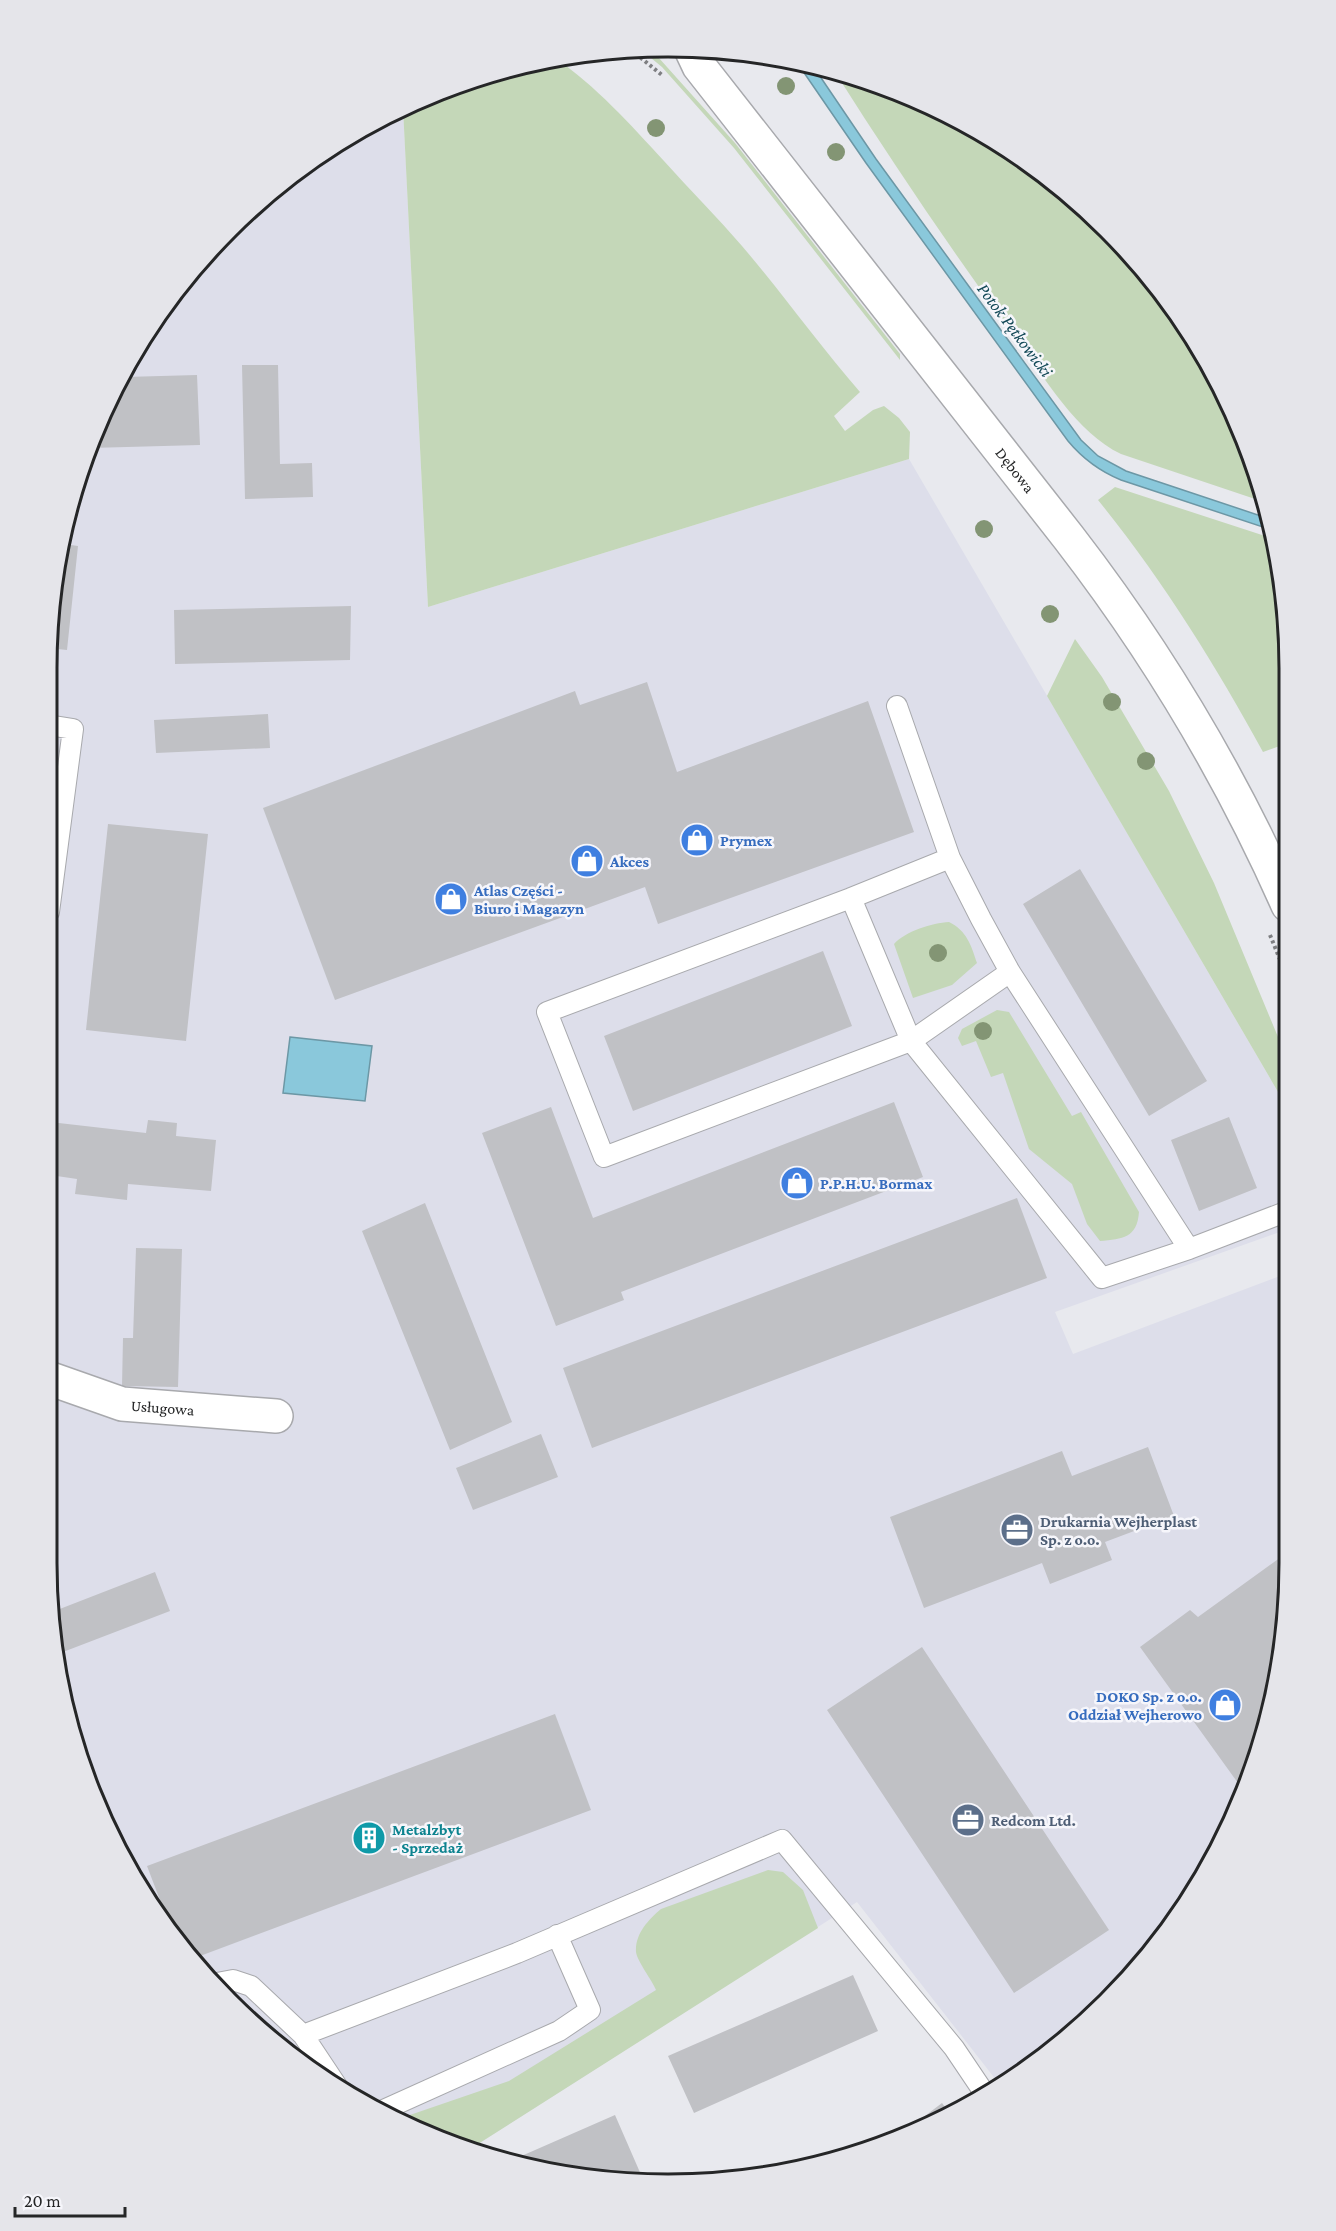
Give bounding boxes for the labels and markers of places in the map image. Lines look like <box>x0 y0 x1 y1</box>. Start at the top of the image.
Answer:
shop icon: Prymex <box>679 822 715 858</box>
place label: Prymex <box>720 832 773 849</box>
shop icon: Akces <box>569 843 605 879</box>
place label: Akces <box>609 853 650 870</box>
shop icon: Atlas Części - Biuro i Magazyn <box>433 881 469 917</box>
place label: Atlas Części - Biuro i Magazyn <box>473 882 584 917</box>
shop icon: P.P.H.U. Bormax <box>779 1165 815 1201</box>
place label: P.P.H.U. Bormax <box>820 1175 933 1192</box>
office icon: Drukarnia Wejherplast Sp. z o.o. <box>999 1512 1035 1548</box>
place label: Drukarnia Wejherplast Sp. z o.o. <box>1040 1513 1197 1548</box>
shop icon: DOKO Sp. z o.o. Oddział Wejherowo <box>1207 1687 1243 1723</box>
place label: DOKO Sp. z o.o. Oddział Wejherowo <box>1068 1688 1202 1724</box>
office icon: Redcom Ltd. <box>950 1802 986 1838</box>
place label: Redcom Ltd. <box>991 1812 1076 1829</box>
building icon: Metalzbyt - Sprzedaż <box>351 1820 387 1856</box>
place label: Metalzbyt - Sprzedaż <box>392 1821 464 1856</box>

